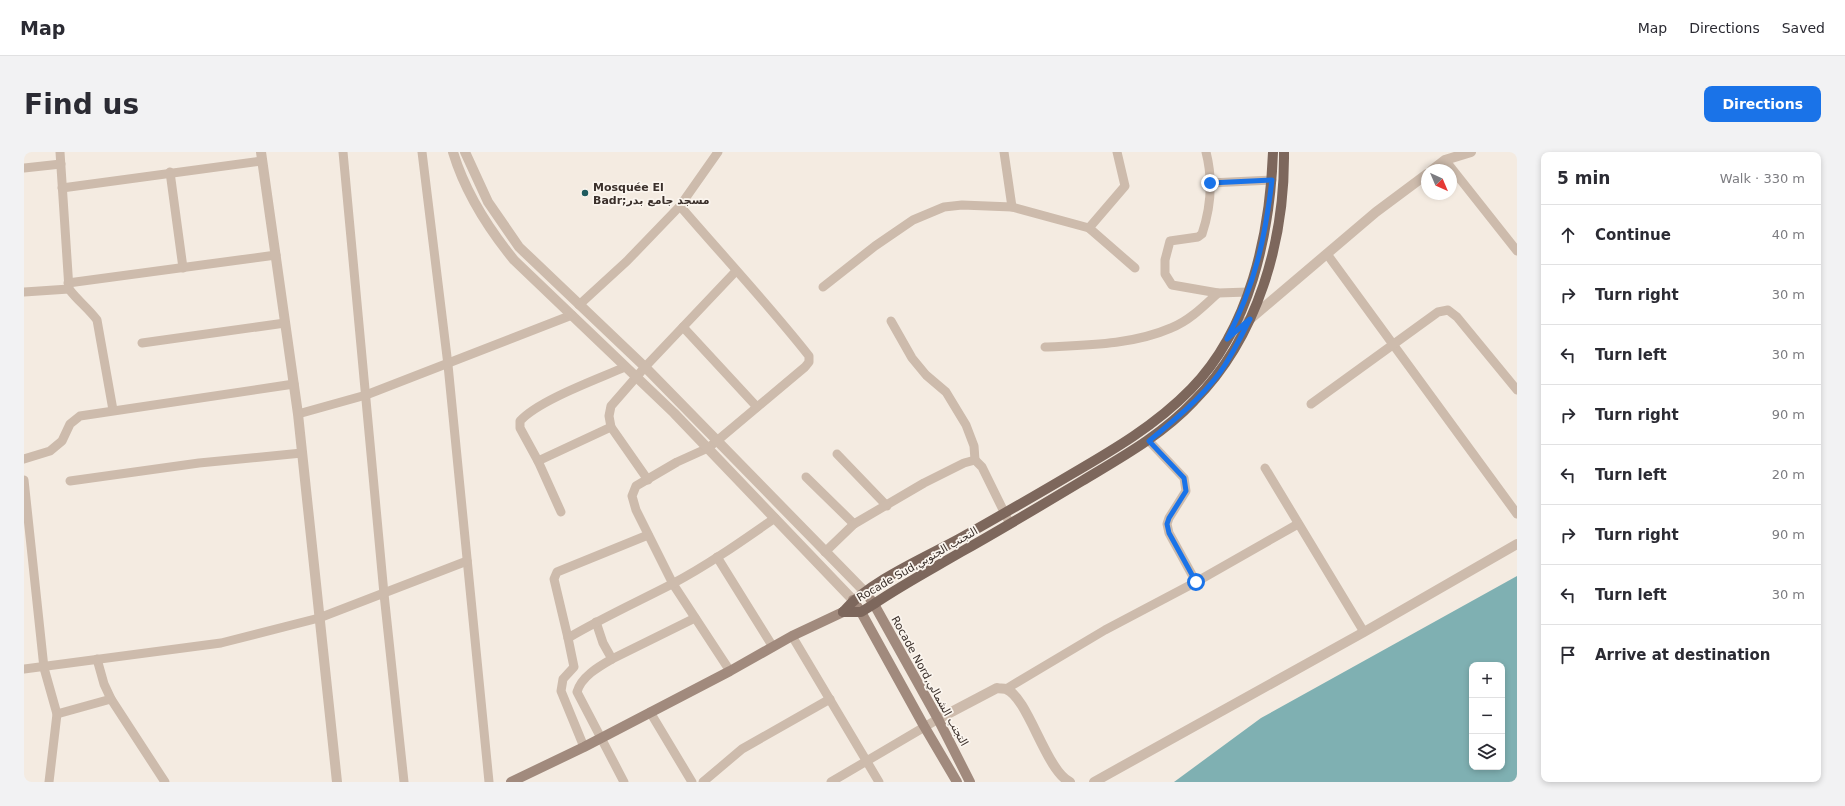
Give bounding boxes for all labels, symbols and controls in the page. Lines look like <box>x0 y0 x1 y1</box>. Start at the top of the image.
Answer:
text: Map <box>20 17 65 39</box>
text: Map <box>1638 20 1667 36</box>
text: Directions <box>1689 20 1760 36</box>
text: Saved <box>1782 20 1825 36</box>
button: Directions <box>1704 86 1821 122</box>
text: Find us <box>24 88 139 121</box>
north arrow <box>1421 164 1457 200</box>
text: 5 min <box>1557 168 1610 188</box>
text: Walk · 330 m <box>1720 171 1805 186</box>
route end <box>1201 174 1219 192</box>
place label: Mosquée El Badr;مسجد جامع بدر <box>593 181 710 207</box>
marker: Mosquée El Badr;مسجد جامع بدر <box>580 188 590 198</box>
icon: ahead <box>1557 224 1579 246</box>
text: Continue <box>1595 226 1671 244</box>
text: 40 m <box>1772 227 1805 242</box>
icon: right <box>1557 284 1579 306</box>
text: Turn right <box>1595 286 1679 304</box>
text: 30 m <box>1772 287 1805 302</box>
icon: left <box>1557 344 1579 366</box>
text: Turn left <box>1595 346 1667 364</box>
text: 30 m <box>1772 347 1805 362</box>
icon: right <box>1557 404 1579 426</box>
text: Turn right <box>1595 406 1679 424</box>
text: 90 m <box>1772 407 1805 422</box>
icon: left <box>1557 464 1579 486</box>
text: Turn left <box>1595 466 1667 484</box>
text: 20 m <box>1772 467 1805 482</box>
street label: Rocade Sud,التجنب الجنوبي <box>854 524 980 604</box>
icon: right <box>1557 524 1579 546</box>
text: Turn right <box>1595 526 1679 544</box>
text: 90 m <box>1772 527 1805 542</box>
route start <box>1187 573 1205 591</box>
icon: left <box>1557 584 1579 606</box>
text: Turn left <box>1595 586 1667 604</box>
text: 30 m <box>1772 587 1805 602</box>
street label: Rocade Nord,التجنب الشمالي <box>888 614 971 749</box>
icon: arrive <box>1557 644 1579 666</box>
text: Arrive at destination <box>1595 646 1770 664</box>
map controls <box>1469 662 1505 770</box>
button: + <box>1469 662 1505 698</box>
button: − <box>1469 698 1505 734</box>
button: layers <box>1469 734 1505 770</box>

